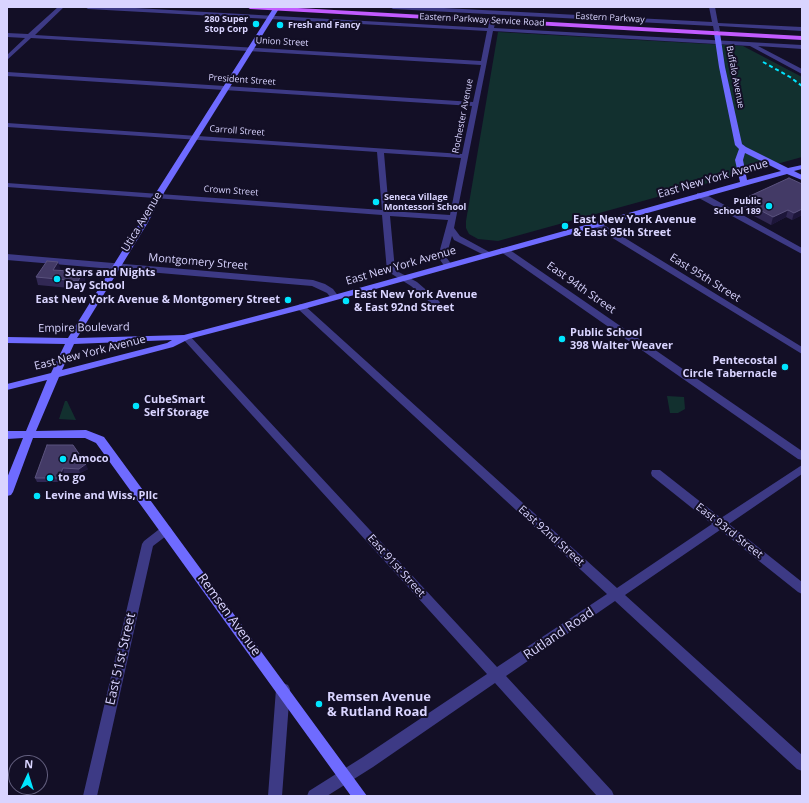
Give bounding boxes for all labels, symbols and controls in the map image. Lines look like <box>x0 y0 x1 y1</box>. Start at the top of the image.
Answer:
street label: Eastern Parkway Service Road <box>419 11 545 29</box>
street label: Eastern Parkway <box>575 11 645 25</box>
place label: 280 Super Stop Corp <box>204 14 248 35</box>
marker: 280 Super Stop Corp <box>251 19 261 29</box>
marker: Fresh and Fancy <box>275 20 285 30</box>
place label: Fresh and Fancy <box>288 20 360 30</box>
street label: Union Street <box>255 35 309 49</box>
street label: Buffalo Avenue <box>724 45 746 109</box>
street label: President Street <box>208 72 276 88</box>
street label: Rochester Avenue <box>450 78 476 154</box>
street label: Carroll Street <box>209 124 265 138</box>
street label: East New York Avenue <box>656 157 770 201</box>
street label: Crown Street <box>203 184 259 198</box>
street label: Utica Avenue <box>119 190 165 254</box>
place label: Seneca Village Montessori School <box>384 192 466 213</box>
place label: Public School 189 <box>714 196 761 217</box>
marker: Seneca Village Montessori School <box>371 197 381 207</box>
marker: Public School 189 <box>764 201 774 211</box>
place label: East New York Avenue & East 95th Street <box>573 213 696 239</box>
marker: East New York Avenue & East 95th Street <box>560 221 570 231</box>
street label: East New York Avenue <box>344 244 458 288</box>
street label: Montgomery Street <box>148 251 248 273</box>
street label: East 95th Street <box>667 251 743 305</box>
street label: East 94th Street <box>544 259 618 317</box>
place label: Stars and Nights Day School <box>65 266 155 292</box>
marker: Stars and Nights Day School <box>52 274 62 284</box>
place label: East New York Avenue & East 92nd Street <box>354 288 477 314</box>
place label: East New York Avenue & Montgomery Street <box>36 293 280 307</box>
marker: East New York Avenue & Montgomery Street <box>283 295 293 305</box>
marker: East New York Avenue & East 92nd Street <box>341 296 351 306</box>
street label: Empire Boulevard <box>38 321 130 335</box>
place label: Public School 398 Walter Weaver <box>570 326 673 352</box>
street label: East New York Avenue <box>33 333 147 373</box>
marker: Public School 398 Walter Weaver <box>557 334 567 344</box>
place label: Pentecostal Circle Tabernacle <box>682 354 777 380</box>
marker: Pentecostal Circle Tabernacle <box>780 362 790 372</box>
place label: CubeSmart Self Storage <box>144 393 209 419</box>
marker: CubeSmart Self Storage <box>131 401 141 411</box>
place label: Amoco <box>71 452 109 466</box>
marker: Amoco <box>58 454 68 464</box>
place label: to go <box>58 471 85 485</box>
marker: to go <box>45 473 55 483</box>
place label: Levine and Wiss, Pllc <box>45 489 158 503</box>
marker: Levine and Wiss, Pllc <box>32 491 42 501</box>
street label: East 93rd Street <box>693 501 765 561</box>
street label: East 92nd Street <box>515 503 587 569</box>
street label: East 91st Street <box>364 532 428 600</box>
street label: Remsen Avenue <box>194 571 264 659</box>
street label: Rutland Road <box>521 605 597 663</box>
street label: East 51st Street <box>103 611 139 707</box>
place label: Remsen Avenue & Rutland Road <box>327 689 431 720</box>
marker: Remsen Avenue & Rutland Road <box>314 699 324 709</box>
north arrow <box>8 755 48 795</box>
text: N <box>24 756 34 771</box>

